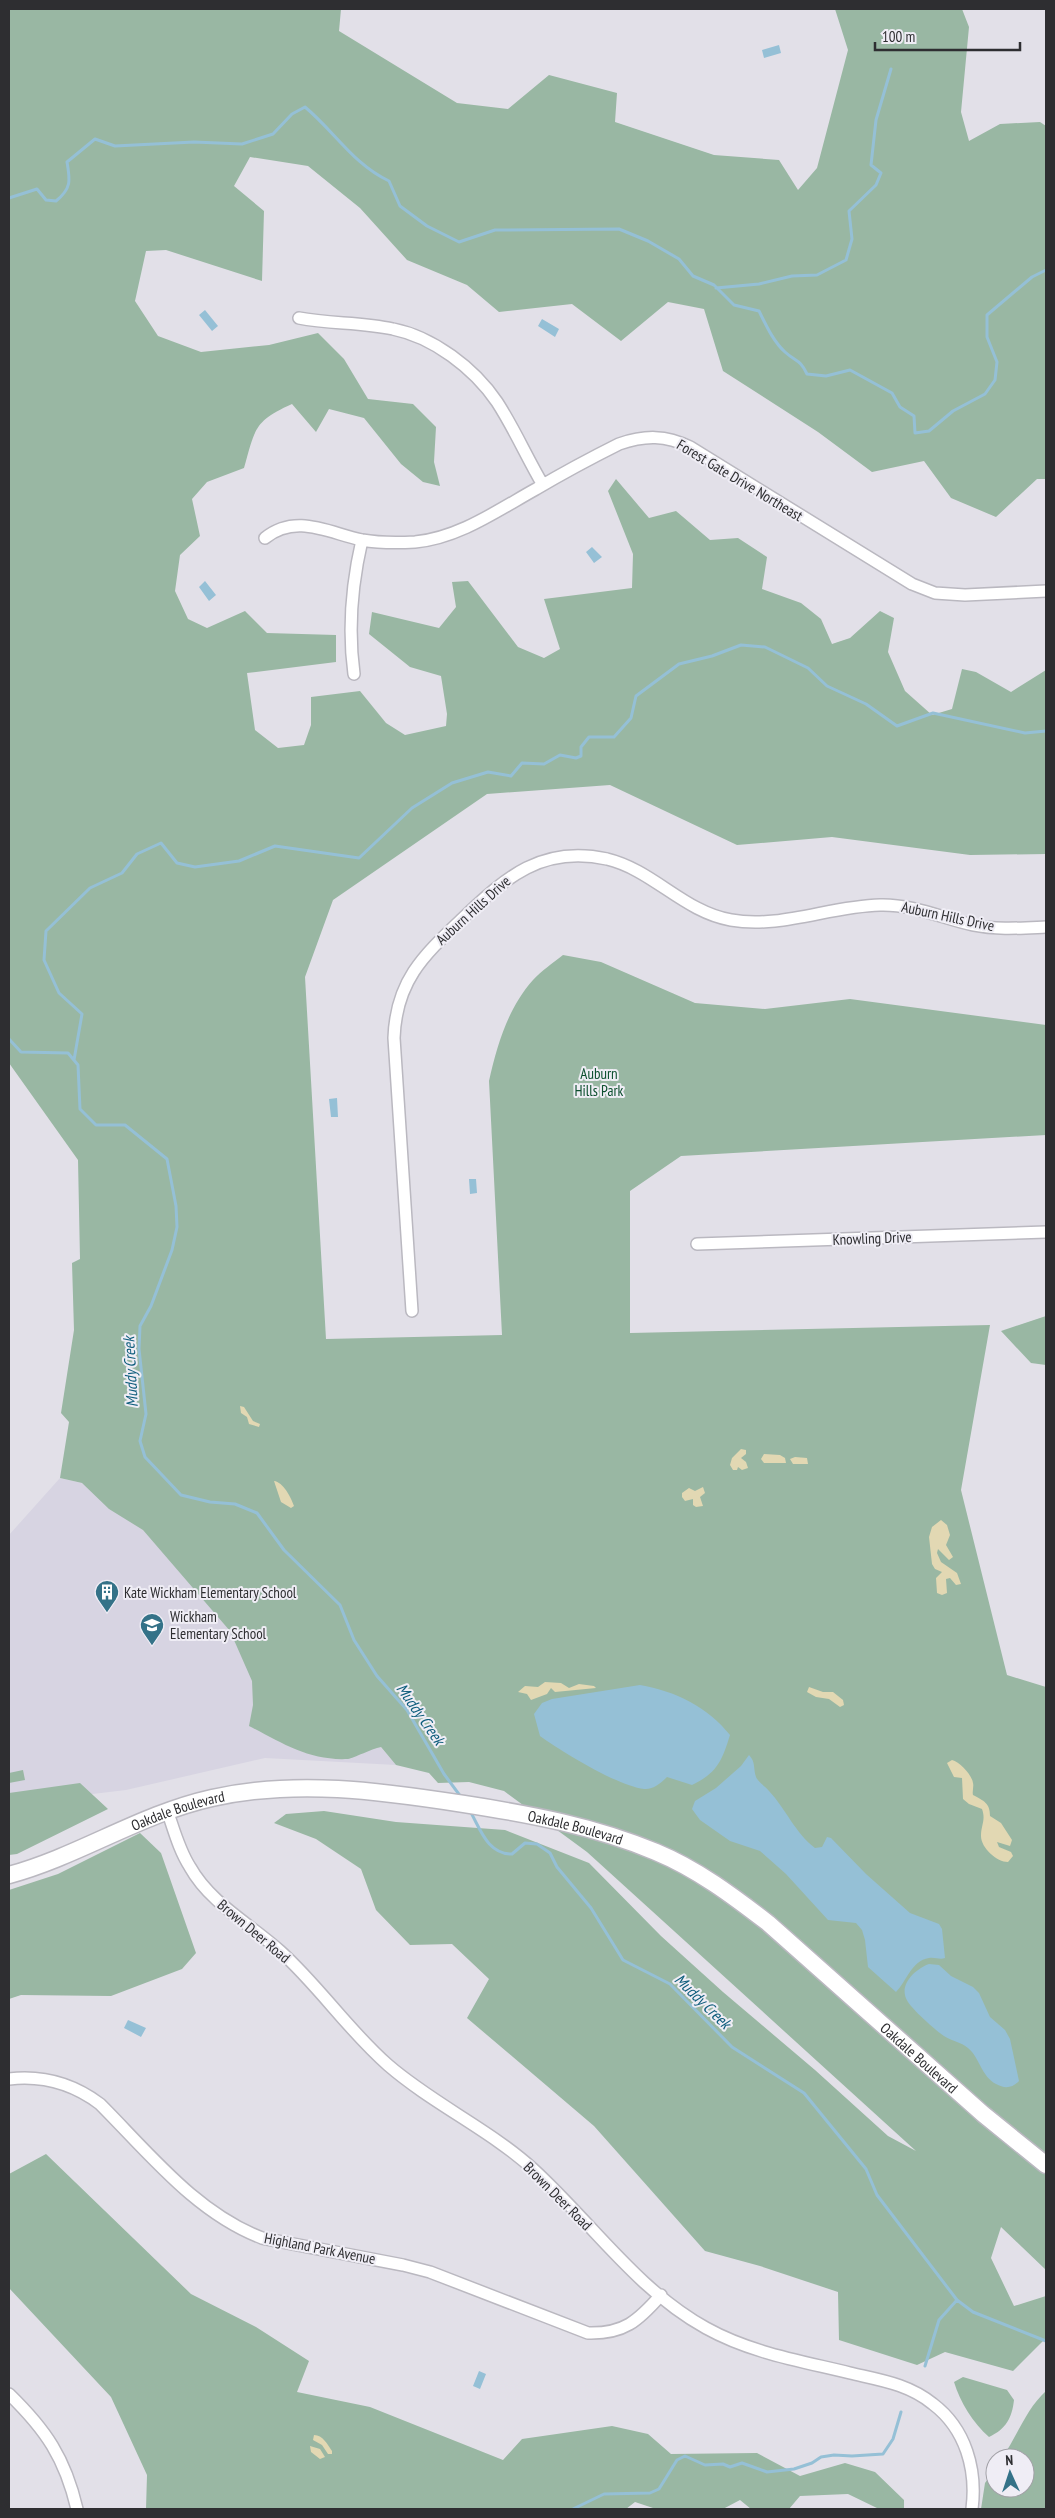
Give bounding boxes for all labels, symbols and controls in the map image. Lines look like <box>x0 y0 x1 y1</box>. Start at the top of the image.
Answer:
scale bar <box>875 20 1020 52</box>
text: 100 m <box>882 27 915 46</box>
street label: Forest Gate Drive Northeast <box>674 435 806 525</box>
street label: Auburn Hills Drive <box>432 871 514 949</box>
street label: Auburn Hills Drive <box>900 897 996 935</box>
park label: Auburn Hills Park <box>575 1064 624 1100</box>
street label: Knowling Drive <box>832 1227 912 1249</box>
water label: Muddy Creek <box>118 1334 142 1408</box>
building icon: Kate Wickham Elementary School <box>94 1579 120 1613</box>
place label: Kate Wickham Elementary School <box>124 1583 297 1602</box>
place label: Wickham Elementary School <box>170 1607 267 1643</box>
school or university icon: Wickham Elementary School <box>139 1612 165 1646</box>
water label: Muddy Creek <box>393 1679 451 1750</box>
street label: Oakdale Boulevard <box>128 1786 226 1834</box>
street label: Oakdale Boulevard <box>526 1806 626 1848</box>
street label: Brown Deer Road <box>214 1895 294 1967</box>
water label: Muddy Creek <box>671 1969 737 2034</box>
street label: Oakdale Boulevard <box>877 2018 962 2097</box>
street label: Brown Deer Road <box>520 2158 596 2234</box>
street label: Highland Park Avenue <box>263 2228 377 2268</box>
north arrow <box>985 2448 1035 2498</box>
text: N <box>1005 2451 1014 2469</box>

